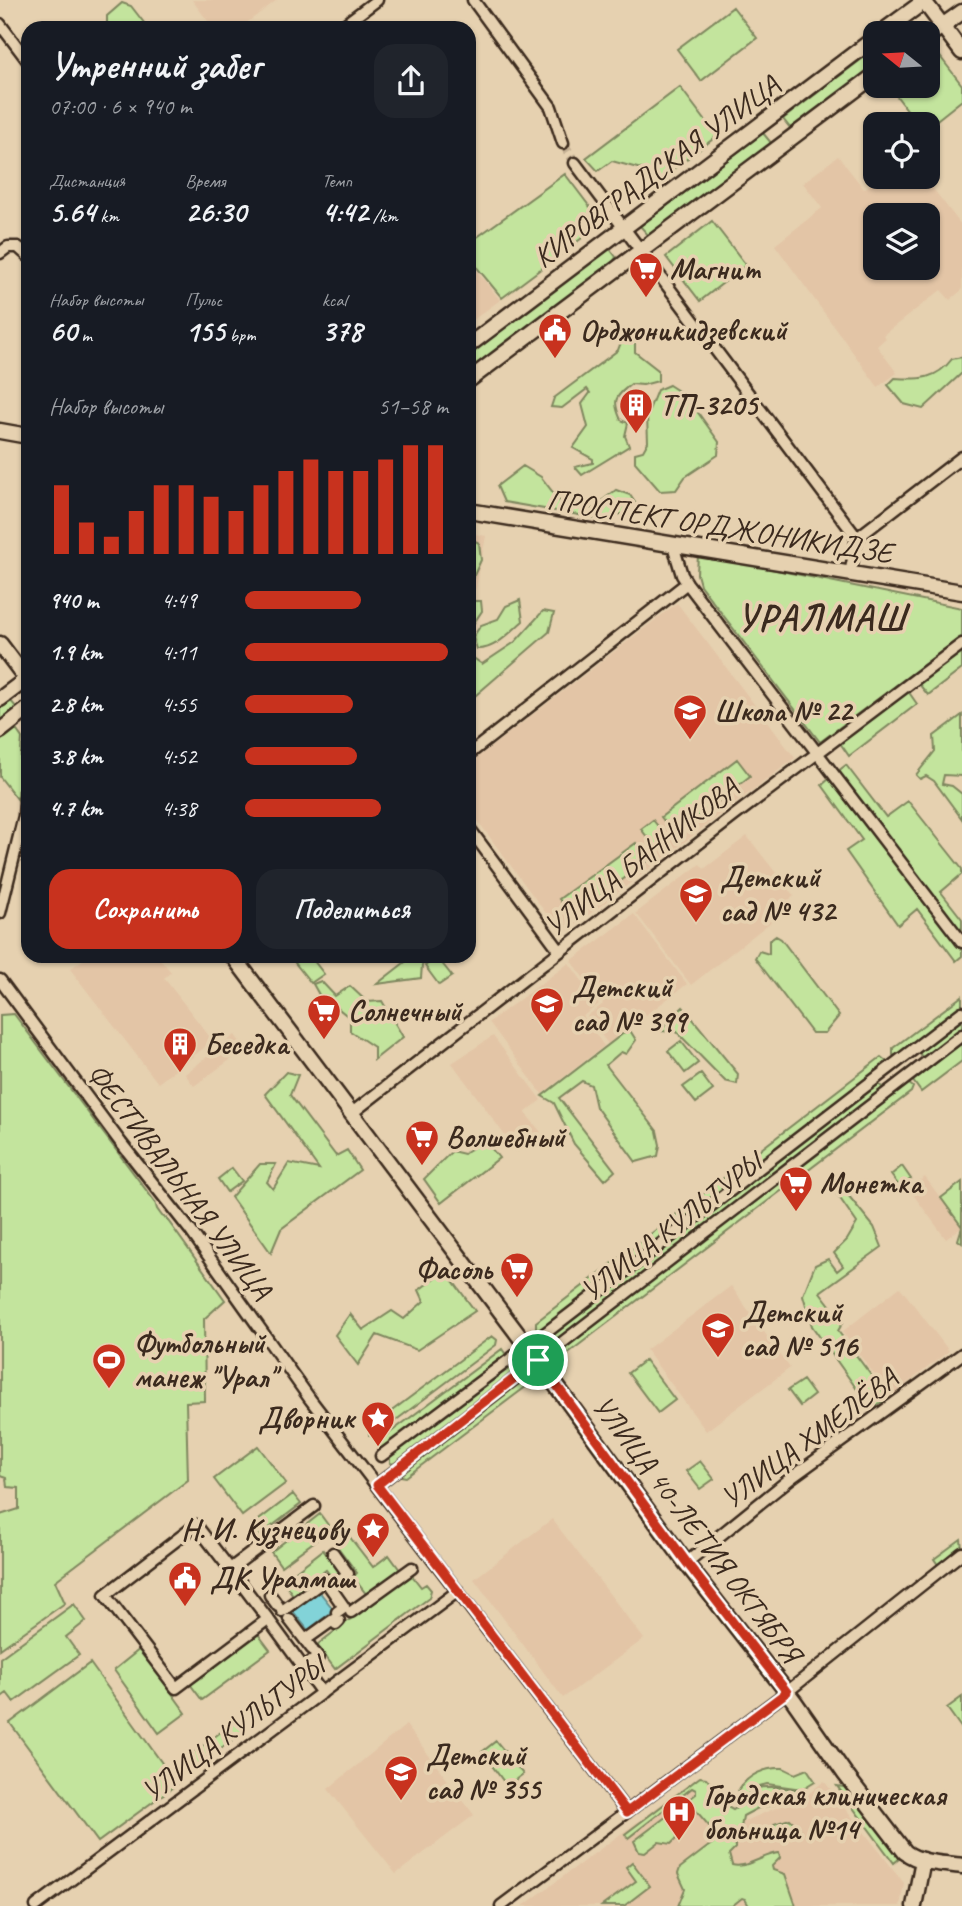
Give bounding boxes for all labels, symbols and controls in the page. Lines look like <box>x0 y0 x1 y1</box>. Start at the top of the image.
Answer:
north arrow <box>863 21 940 98</box>
map controls <box>863 21 940 280</box>
text: Утренний забег <box>49 42 261 89</box>
button: share <box>374 44 448 118</box>
street label: КИРОВГРАДСКАЯ УЛИЦА <box>525 65 787 276</box>
text: 07:00 · 6 × 940 m <box>49 92 192 121</box>
button: locate <box>863 112 940 189</box>
text: Дистанция <box>49 169 125 193</box>
text: Время <box>185 169 225 193</box>
text: Темп <box>322 169 352 193</box>
text: 5.64 <box>49 193 96 231</box>
text: 26:30 <box>185 193 246 231</box>
text: 4:42 <box>322 193 368 231</box>
button: layers <box>863 203 940 280</box>
text: km <box>96 204 119 228</box>
text: /km <box>368 204 398 228</box>
supermarket icon: Магнит <box>627 250 665 299</box>
place label: Магнит <box>670 250 761 288</box>
text: Набор высоты <box>49 288 143 312</box>
text: Пульс <box>185 288 222 312</box>
text: kcal <box>322 288 347 312</box>
public building icon: Орджоникидзевский <box>536 311 574 360</box>
place label: Орджоникидзевский <box>580 311 789 350</box>
text: 60 <box>49 312 77 350</box>
text: 155 <box>185 312 225 350</box>
text: 378 <box>322 312 362 350</box>
text: m <box>77 323 92 347</box>
text: bpm <box>225 323 256 347</box>
building icon: ТП-3205 <box>617 386 655 435</box>
place label: ТП-3205 <box>660 386 760 424</box>
text: Набор высоты <box>49 392 163 421</box>
text: 51–58 m <box>378 392 448 421</box>
street label: ПРОСПЕКТ ОРДЖОНИКИДЗЕ <box>545 480 899 573</box>
text: 940 m <box>49 586 98 615</box>
text: 4:49 <box>161 586 197 615</box>
district label: УРАЛМАШ <box>736 594 911 641</box>
text: 1.9 km <box>49 638 102 667</box>
text: 4:11 <box>161 638 197 667</box>
text: 2.8 km <box>49 690 103 719</box>
text: 4:55 <box>161 690 197 719</box>
school or university icon: Школа № 22 <box>671 692 709 741</box>
place label: Школа № 22 <box>714 692 854 730</box>
text: 3.8 km <box>49 742 103 771</box>
text: 4:52 <box>161 742 197 771</box>
street label: УЛИЦА БАННИКОВА <box>536 768 748 945</box>
text: 4.7 km <box>49 794 102 823</box>
text: 4:38 <box>161 794 197 823</box>
place label: Детский сад № 432 <box>720 858 837 930</box>
button: Сохранить <box>49 869 242 949</box>
button: Поделиться <box>256 869 448 949</box>
school or university icon: Детский сад № 432 <box>677 875 715 924</box>
place label: Детский сад № 399 <box>572 968 690 1040</box>
school or university icon: Детский сад № 399 <box>528 985 566 1034</box>
supermarket icon: Солнечный <box>305 992 343 1041</box>
place label: Солнечный <box>348 992 464 1030</box>
building icon: Беседка <box>161 1025 199 1074</box>
place label: Беседка <box>204 1025 291 1063</box>
street label: ФЕСТИВАЛЬНАЯ УЛИЦА <box>79 1055 282 1307</box>
supermarket icon: Волшебный <box>403 1118 441 1167</box>
place label: Волшебный <box>446 1118 567 1156</box>
street label: УЛИЦА КУЛЬТУРЫ <box>573 1141 773 1310</box>
supermarket icon: Монетка <box>777 1164 815 1213</box>
place label: Монетка <box>820 1164 925 1202</box>
place label: Фасоль <box>416 1250 494 1288</box>
supermarket icon: Фасоль <box>498 1250 536 1299</box>
place label: Детский сад № 516 <box>742 1293 859 1365</box>
school or university icon: Детский сад № 516 <box>699 1310 737 1359</box>
place label: Футбольный манеж "Урал" <box>134 1324 282 1396</box>
pin <box>508 1330 568 1390</box>
sports icon: Футбольный манеж "Урал" <box>90 1341 128 1390</box>
icon: arrive <box>519 1341 557 1379</box>
street label: УЛИЦА ХМЕЛЁВА <box>713 1358 906 1517</box>
street label: УЛИЦА 40-ЛЕТИЯ ОКТЯБРЯ <box>584 1388 812 1673</box>
place label: Дворник <box>258 1399 357 1437</box>
place icon: Дворник <box>359 1399 397 1448</box>
place label: Н. И. Кузнецову <box>181 1510 351 1549</box>
place icon: Н. И. Кузнецову <box>354 1510 392 1559</box>
public building icon: ДК Уралмаш <box>166 1559 204 1608</box>
place label: ДК Уралмаш <box>210 1559 358 1597</box>
street label: УЛИЦА КУЛЬТУРЫ <box>134 1645 336 1810</box>
place label: Детский сад № 355 <box>426 1736 543 1808</box>
school or university icon: Детский сад № 355 <box>382 1753 420 1802</box>
place label: Городская клиническая больница №14 <box>704 1776 948 1848</box>
hospital icon: Городская клиническая больница №14 <box>660 1793 698 1842</box>

